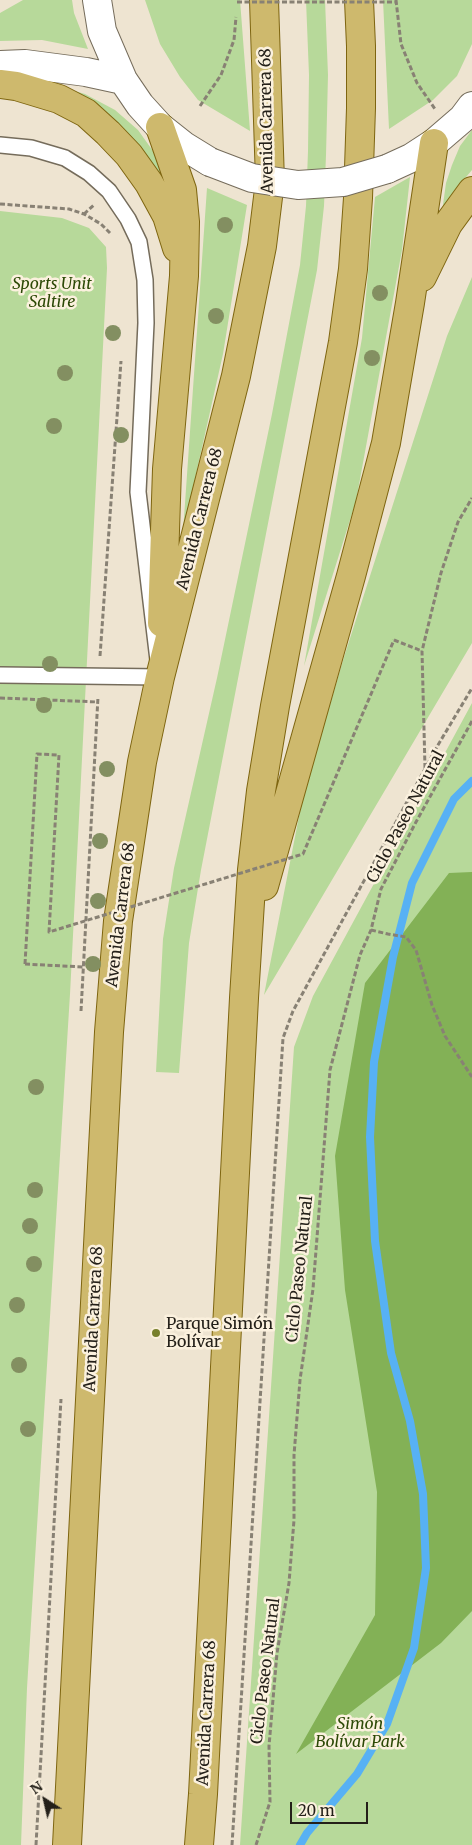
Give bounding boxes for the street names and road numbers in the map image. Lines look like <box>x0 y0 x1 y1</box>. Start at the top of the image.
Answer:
street label: Avenida Carrera 68 <box>256 48 278 194</box>
street label: Avenida Carrera 68 <box>173 446 227 592</box>
street label: Ciclo Paseo Natural <box>363 748 449 886</box>
street label: Avenida Carrera 68 <box>103 842 139 988</box>
street label: Ciclo Paseo Natural <box>283 1195 317 1343</box>
street label: Avenida Carrera 68 <box>81 1246 107 1392</box>
street label: Ciclo Paseo Natural <box>248 1597 284 1745</box>
street label: Avenida Carrera 68 <box>194 1640 220 1786</box>

